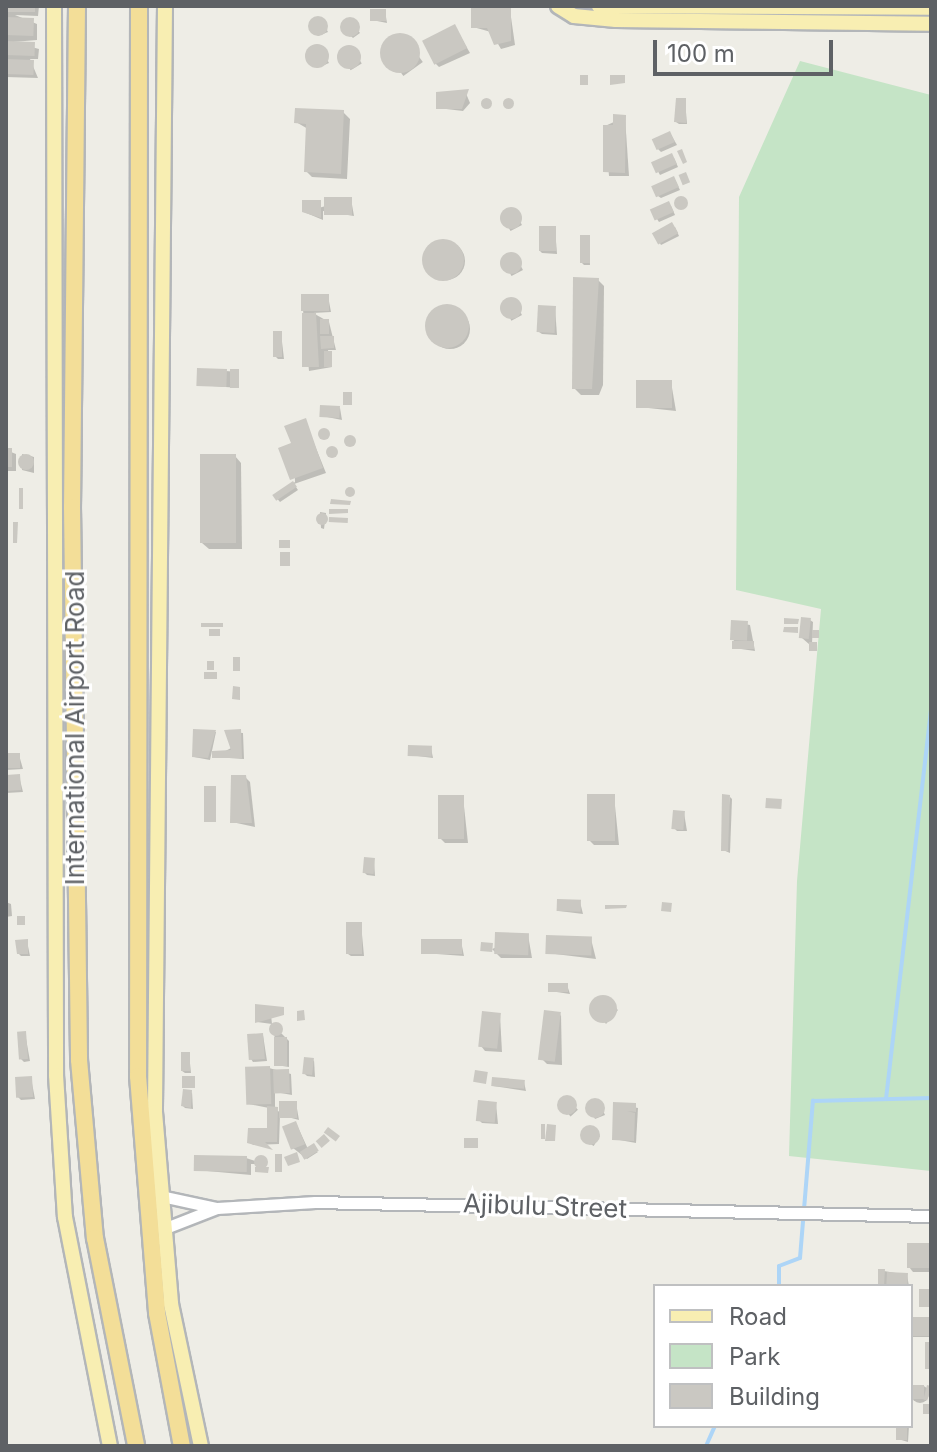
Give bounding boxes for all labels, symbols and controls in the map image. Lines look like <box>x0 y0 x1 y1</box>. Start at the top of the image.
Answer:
scale bar <box>657 24 837 74</box>
text: 100 m <box>667 39 735 68</box>
street label: International Airport Road <box>59 571 91 885</box>
street label: Ajibulu Street <box>462 1188 628 1224</box>
legend <box>653 1284 913 1428</box>
text: Road <box>729 1302 787 1331</box>
text: Park <box>729 1342 780 1371</box>
text: Building <box>729 1382 820 1411</box>

